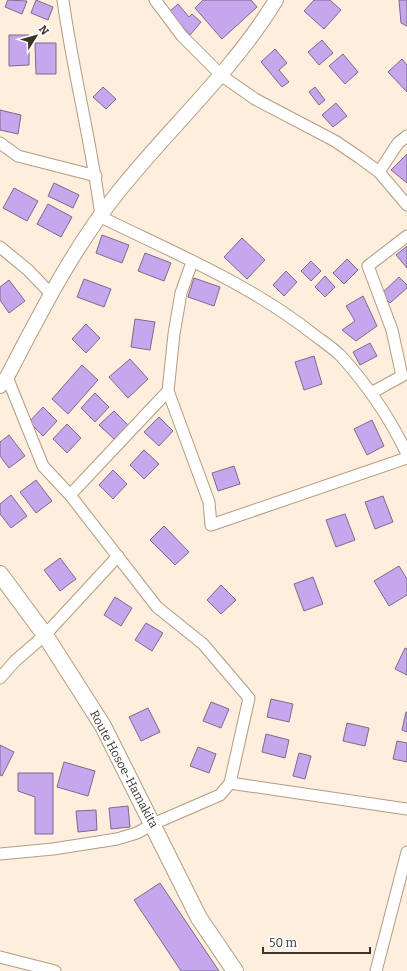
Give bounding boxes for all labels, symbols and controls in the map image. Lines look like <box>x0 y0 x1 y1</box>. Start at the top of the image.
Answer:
north arrow <box>16 16 56 56</box>
text: N <box>36 23 52 38</box>
street label: Route Hosoe-Hamakita <box>87 708 161 830</box>
scale bar <box>263 929 370 955</box>
text: 50 m <box>269 936 298 950</box>

